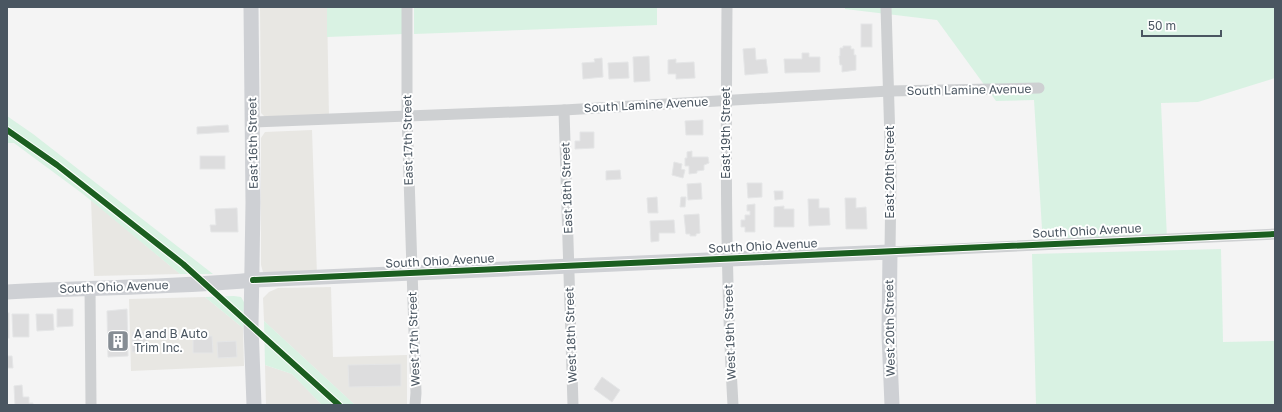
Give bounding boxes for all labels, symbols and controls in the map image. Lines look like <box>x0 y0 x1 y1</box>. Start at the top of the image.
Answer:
scale bar <box>1142 12 1221 38</box>
text: 50 m <box>1148 18 1176 33</box>
street label: South Lamine Avenue <box>907 81 1031 98</box>
street label: East 19th Street <box>718 87 733 179</box>
street label: East 17th Street <box>399 94 416 186</box>
street label: South Lamine Avenue <box>583 94 709 115</box>
street label: East 16th Street <box>244 97 261 189</box>
street label: East 20th Street <box>882 125 897 219</box>
street label: East 18th Street <box>557 142 576 234</box>
street label: South Ohio Avenue <box>1032 220 1142 241</box>
street label: South Ohio Avenue <box>708 235 818 256</box>
street label: South Ohio Avenue <box>385 250 495 271</box>
street label: South Ohio Avenue <box>59 277 169 296</box>
street label: West 20th Street <box>881 279 898 377</box>
street label: West 19th Street <box>720 284 739 380</box>
street label: West 18th Street <box>561 287 580 383</box>
street label: West 17th Street <box>404 291 423 387</box>
place label: A and B Auto Trim Inc. <box>134 326 208 355</box>
building icon: A and B Auto Trim Inc. <box>105 328 131 354</box>

